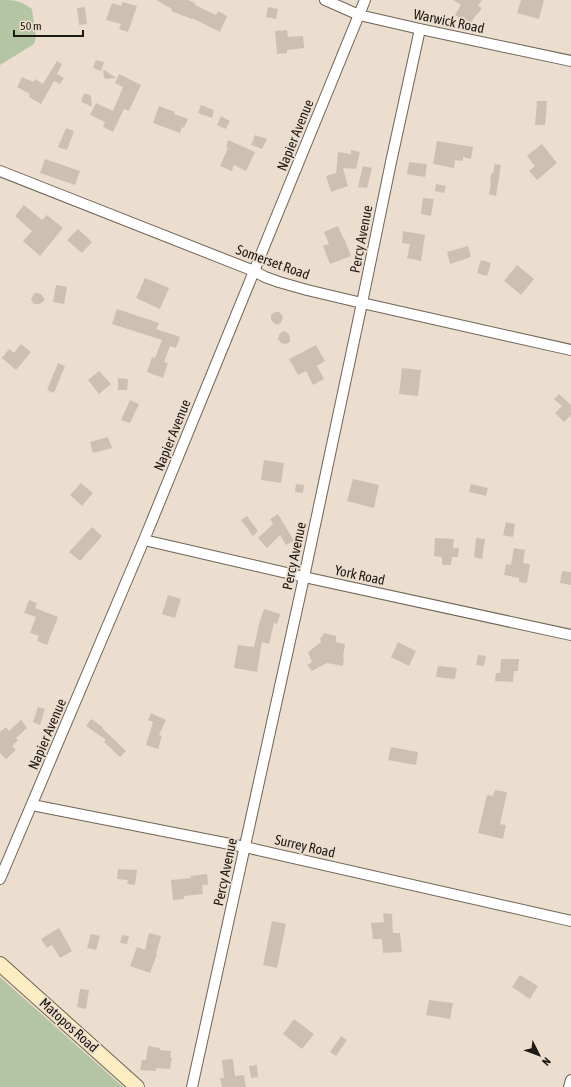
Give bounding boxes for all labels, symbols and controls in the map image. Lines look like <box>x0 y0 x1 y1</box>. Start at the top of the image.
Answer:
street label: Warwick Road <box>412 6 486 36</box>
scale bar <box>14 12 83 38</box>
text: 50 m <box>20 19 42 33</box>
street label: Napier Avenue <box>273 97 317 173</box>
street label: Percy Avenue <box>347 204 375 274</box>
street label: Somerset Road <box>234 241 312 283</box>
street label: Napier Avenue <box>150 397 194 473</box>
street label: Percy Avenue <box>279 521 309 591</box>
street label: York Road <box>333 562 387 588</box>
street label: Napier Avenue <box>25 696 69 772</box>
street label: Surrey Road <box>273 831 337 861</box>
street label: Percy Avenue <box>210 837 240 907</box>
street label: Matopos Road <box>36 995 102 1055</box>
north arrow <box>519 1035 559 1075</box>
text: N <box>540 1055 553 1068</box>

